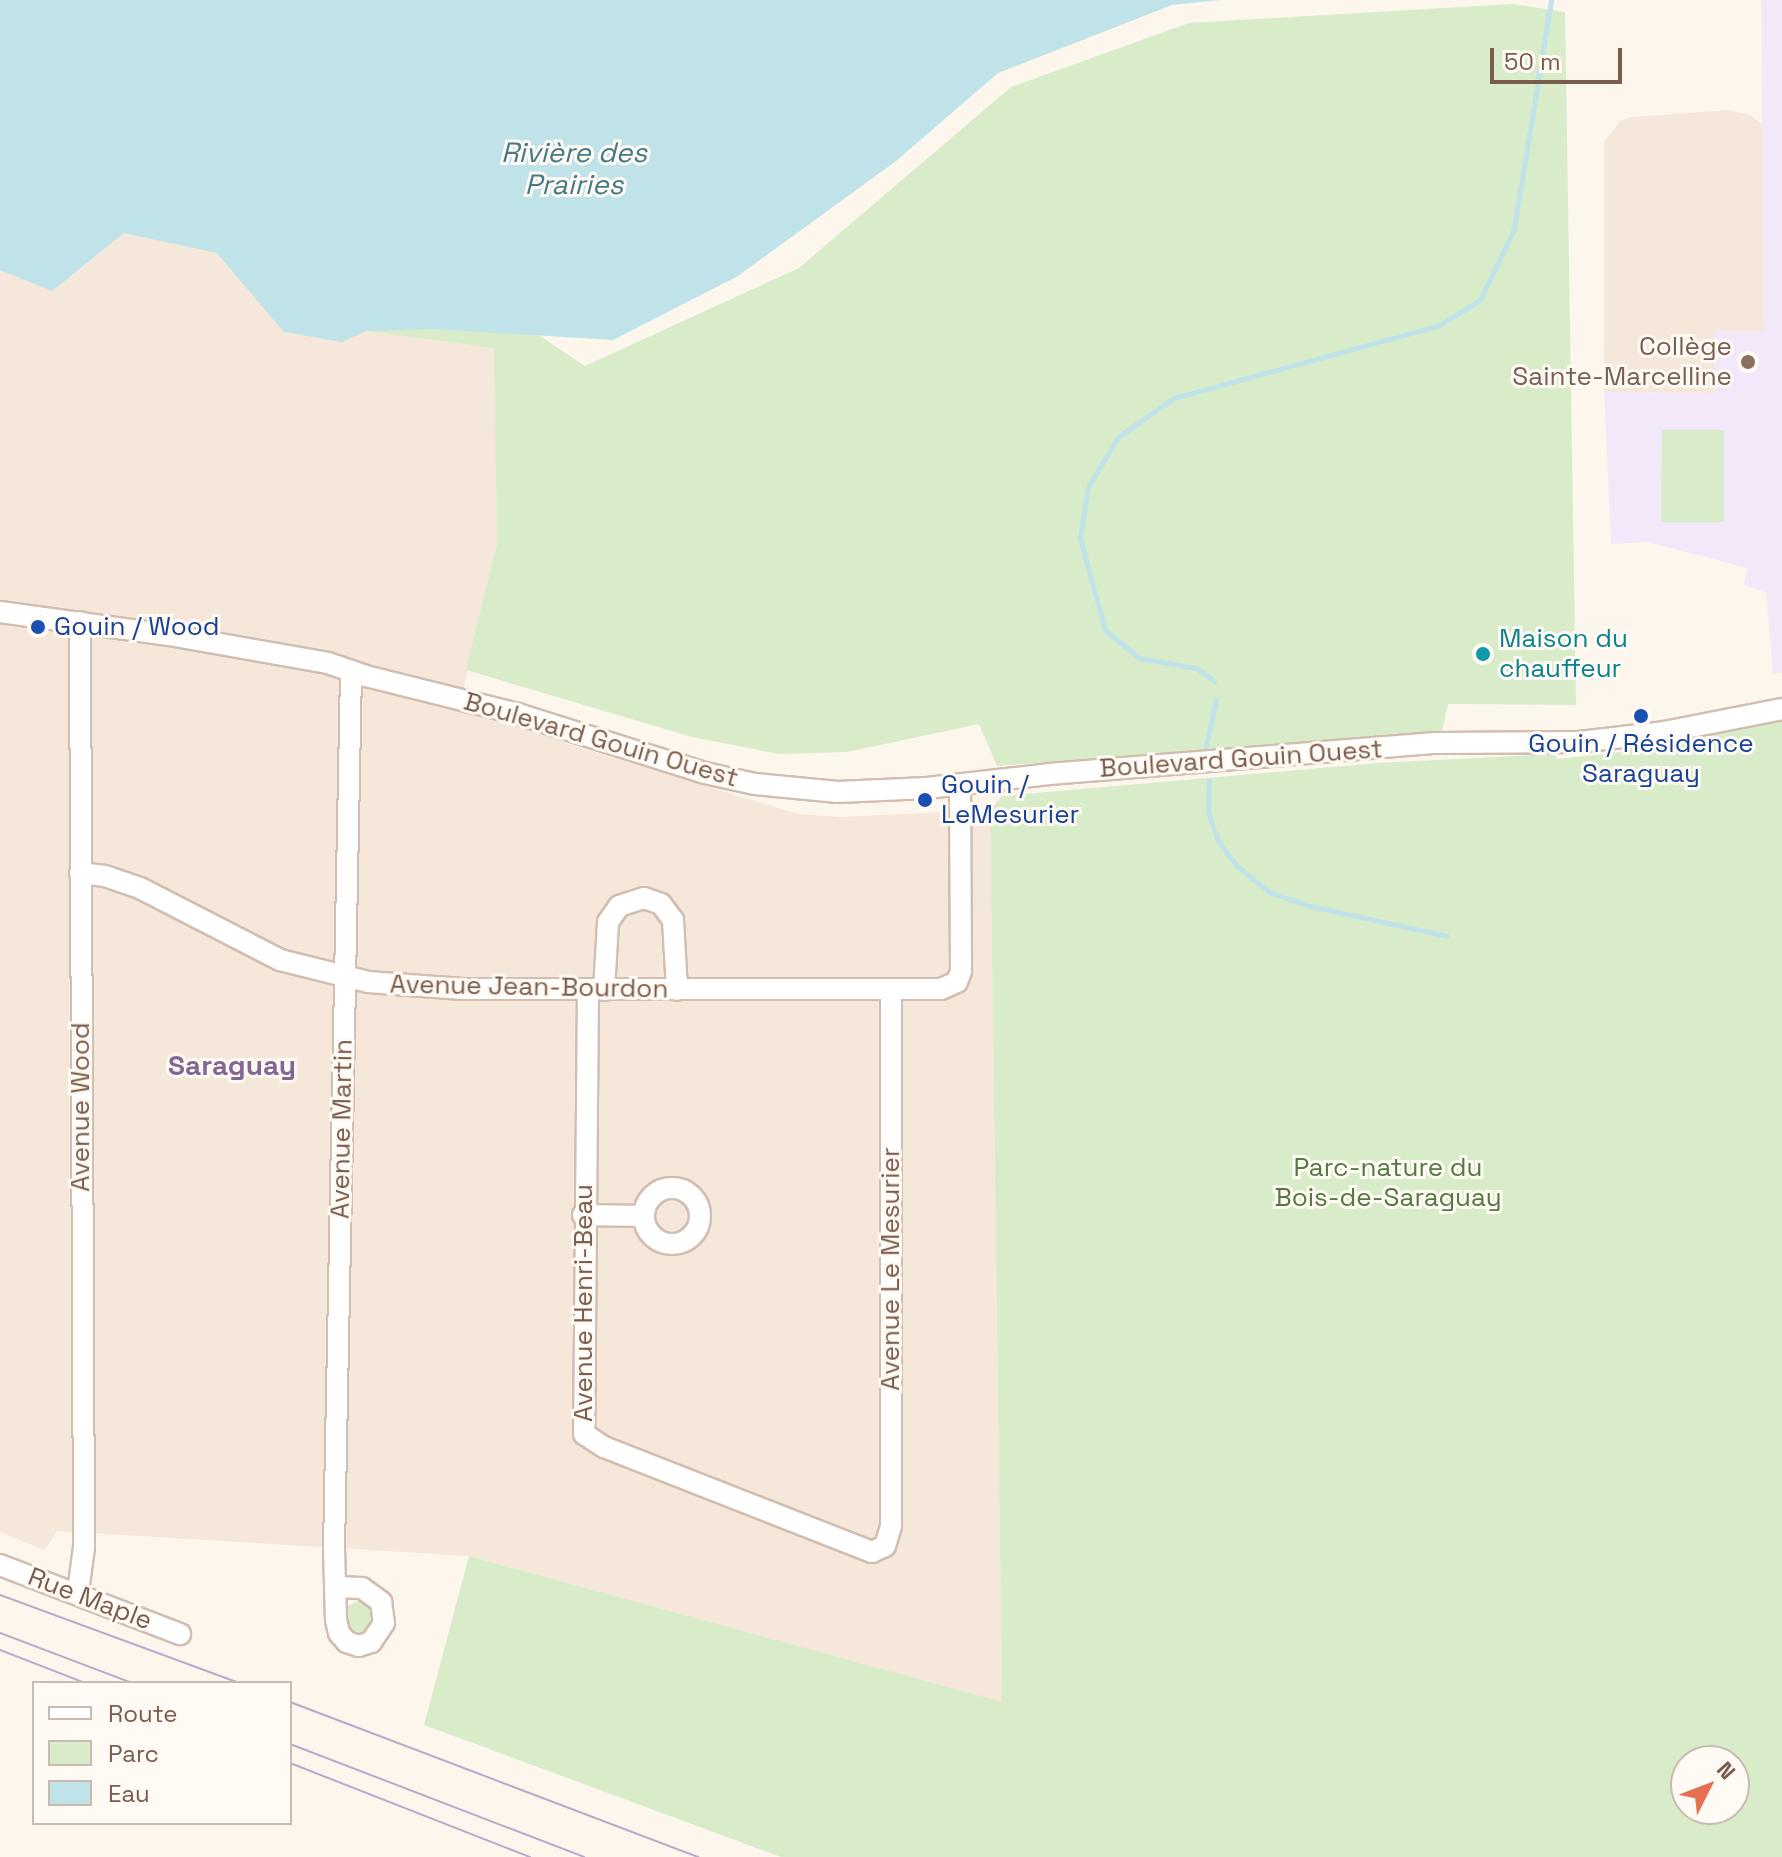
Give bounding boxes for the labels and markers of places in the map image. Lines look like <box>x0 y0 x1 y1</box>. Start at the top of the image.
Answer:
place label: Collège Sainte-Marcelline <box>1512 331 1732 392</box>
marker: Collège Sainte-Marcelline <box>1739 353 1757 371</box>
place label: Gouin / Wood <box>54 611 220 643</box>
marker: Gouin / Wood <box>29 618 47 636</box>
place label: Maison du chauffeur <box>1499 623 1628 684</box>
marker: Maison du chauffeur <box>1474 645 1492 663</box>
marker: Gouin / Résidence Saraguay <box>1632 707 1650 725</box>
place label: Gouin / Résidence Saraguay <box>1528 728 1754 790</box>
place label: Gouin / LeMesurier <box>941 769 1079 830</box>
marker: Gouin / LeMesurier <box>916 791 934 809</box>

